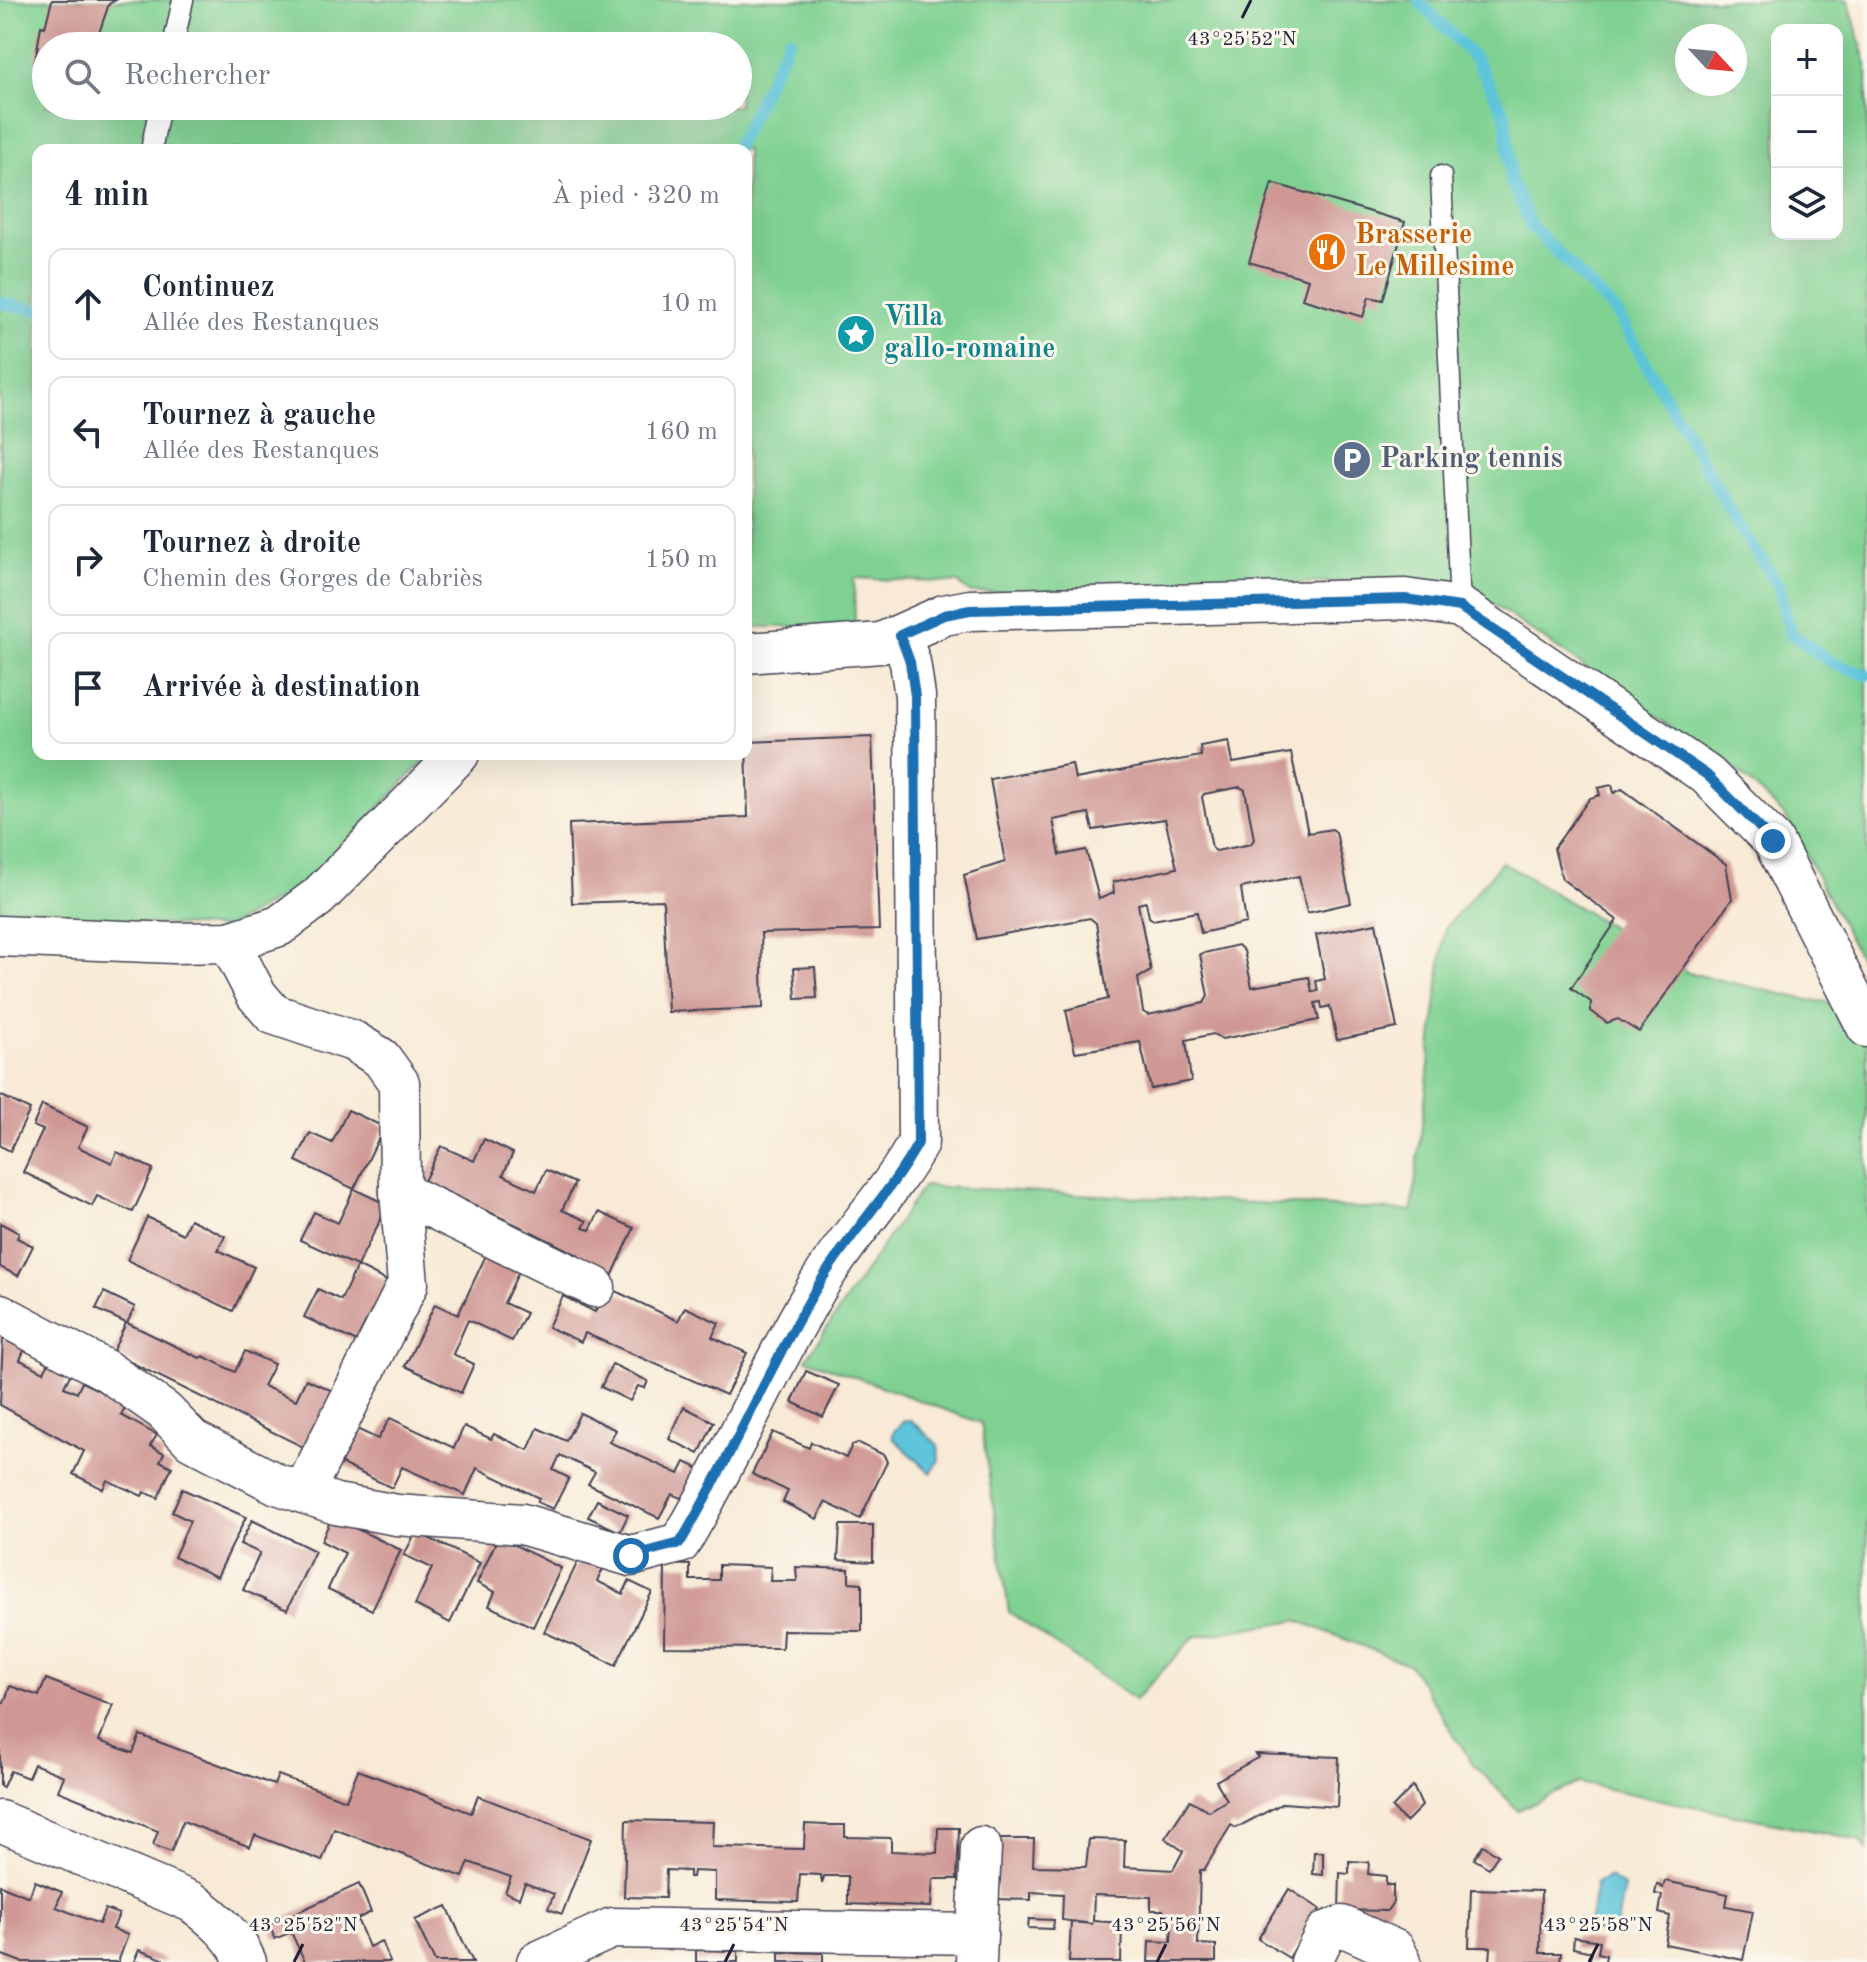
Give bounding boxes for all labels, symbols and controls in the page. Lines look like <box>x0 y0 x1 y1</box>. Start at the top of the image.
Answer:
north arrow <box>1675 24 1747 96</box>
map controls <box>1771 24 1843 240</box>
button: + <box>1771 24 1843 96</box>
text: 43°25'52"N <box>1187 30 1297 50</box>
search box <box>32 32 752 120</box>
icon: search <box>60 54 104 98</box>
text: Rechercher <box>124 61 270 91</box>
button: − <box>1771 96 1843 168</box>
button: layers <box>1771 168 1843 240</box>
text: 4 min <box>64 179 149 213</box>
text: À pied · 320 m <box>552 183 720 209</box>
place label: Brasserie Le Millesime <box>1355 222 1514 282</box>
restaurant icon: Brasserie Le Millesime <box>1306 231 1348 273</box>
text: Continuez <box>142 273 275 303</box>
icon: ahead <box>66 282 110 326</box>
text: 10 m <box>660 291 718 317</box>
place label: Villa gallo-romaine <box>884 304 1055 364</box>
text: Allée des Restanques <box>142 310 379 336</box>
place icon: Villa gallo-romaine <box>835 313 877 355</box>
text: Tournez à gauche <box>142 401 376 431</box>
icon: left <box>66 410 110 454</box>
text: 160 m <box>645 419 718 445</box>
text: Allée des Restanques <box>142 438 379 464</box>
parking icon: Parking tennis <box>1331 439 1373 481</box>
place label: Parking tennis <box>1380 446 1563 474</box>
text: Tournez à droite <box>142 529 361 559</box>
icon: right <box>66 538 110 582</box>
text: 150 m <box>645 547 718 573</box>
text: Chemin des Gorges de Cabriès <box>142 566 483 592</box>
icon: arrive <box>66 666 110 710</box>
text: Arrivée à destination <box>142 673 421 703</box>
route end <box>1755 823 1791 859</box>
route start <box>613 1538 649 1574</box>
text: 43°25'52"N <box>248 1916 358 1936</box>
text: 43°25'54"N <box>679 1916 789 1936</box>
text: 43°25'56"N <box>1111 1916 1221 1936</box>
text: 43°25'58"N <box>1543 1916 1653 1936</box>

